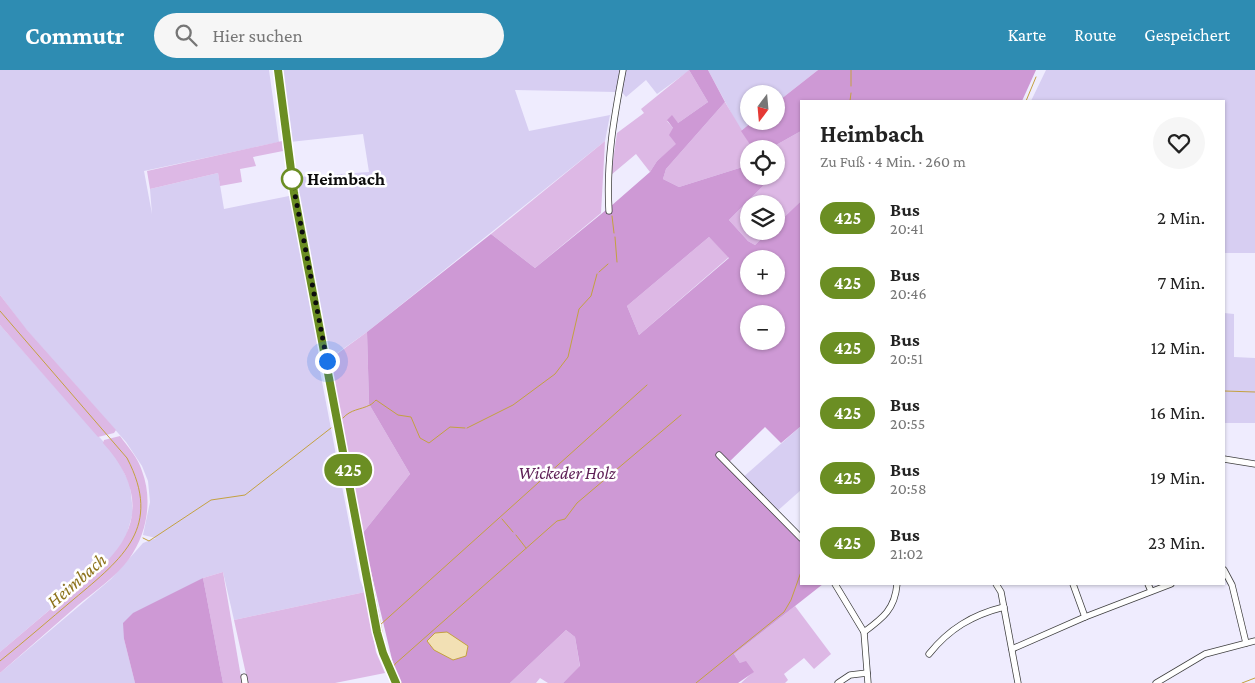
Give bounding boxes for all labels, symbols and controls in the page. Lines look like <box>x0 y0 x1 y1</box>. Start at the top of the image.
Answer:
search box <box>154 13 504 58</box>
icon: search <box>172 21 200 49</box>
text: Commutr <box>25 22 124 49</box>
text: Hier suchen <box>212 25 303 46</box>
text: Karte <box>1008 25 1046 45</box>
text: Route <box>1074 25 1116 45</box>
text: Gespeichert <box>1144 25 1230 45</box>
north arrow <box>740 85 785 130</box>
map controls <box>740 85 785 350</box>
button: heart <box>1153 117 1205 169</box>
text: Heimbach <box>820 120 924 147</box>
button: locate <box>740 140 785 185</box>
text: Zu Fuß · 4 Min. · 260 m <box>820 153 966 170</box>
marker: Heimbach <box>281 168 303 190</box>
place label: Heimbach <box>307 169 386 189</box>
button: layers <box>740 195 785 240</box>
text: Bus <box>890 199 920 220</box>
text: 2 Min. <box>1157 207 1205 228</box>
text: 425 <box>834 208 861 228</box>
text: 20:41 <box>890 220 924 237</box>
button: + <box>740 250 785 295</box>
text: Bus <box>890 264 920 285</box>
text: 7 Min. <box>1157 272 1205 293</box>
text: 425 <box>834 273 861 293</box>
text: 20:46 <box>890 285 927 302</box>
button: − <box>740 305 785 350</box>
text: Bus <box>890 329 920 350</box>
text: 12 Min. <box>1151 337 1205 358</box>
text: 425 <box>834 338 861 358</box>
your location <box>315 349 340 374</box>
text: 20:51 <box>890 350 923 367</box>
text: Bus <box>890 394 920 415</box>
text: 16 Min. <box>1150 402 1205 423</box>
text: 425 <box>834 403 861 423</box>
text: 20:55 <box>890 415 925 432</box>
line badge: 425 <box>319 454 377 486</box>
text: Bus <box>890 459 920 480</box>
text: 425 <box>334 460 362 480</box>
park label: Wickeder Holz <box>518 463 616 483</box>
text: 19 Min. <box>1150 467 1205 488</box>
text: 425 <box>834 468 861 488</box>
text: 20:58 <box>890 480 926 497</box>
text: Bus <box>890 524 920 545</box>
text: 23 Min. <box>1148 532 1205 553</box>
text: 425 <box>834 533 861 553</box>
text: 21:02 <box>890 545 923 562</box>
water label: Heimbach <box>42 549 110 612</box>

